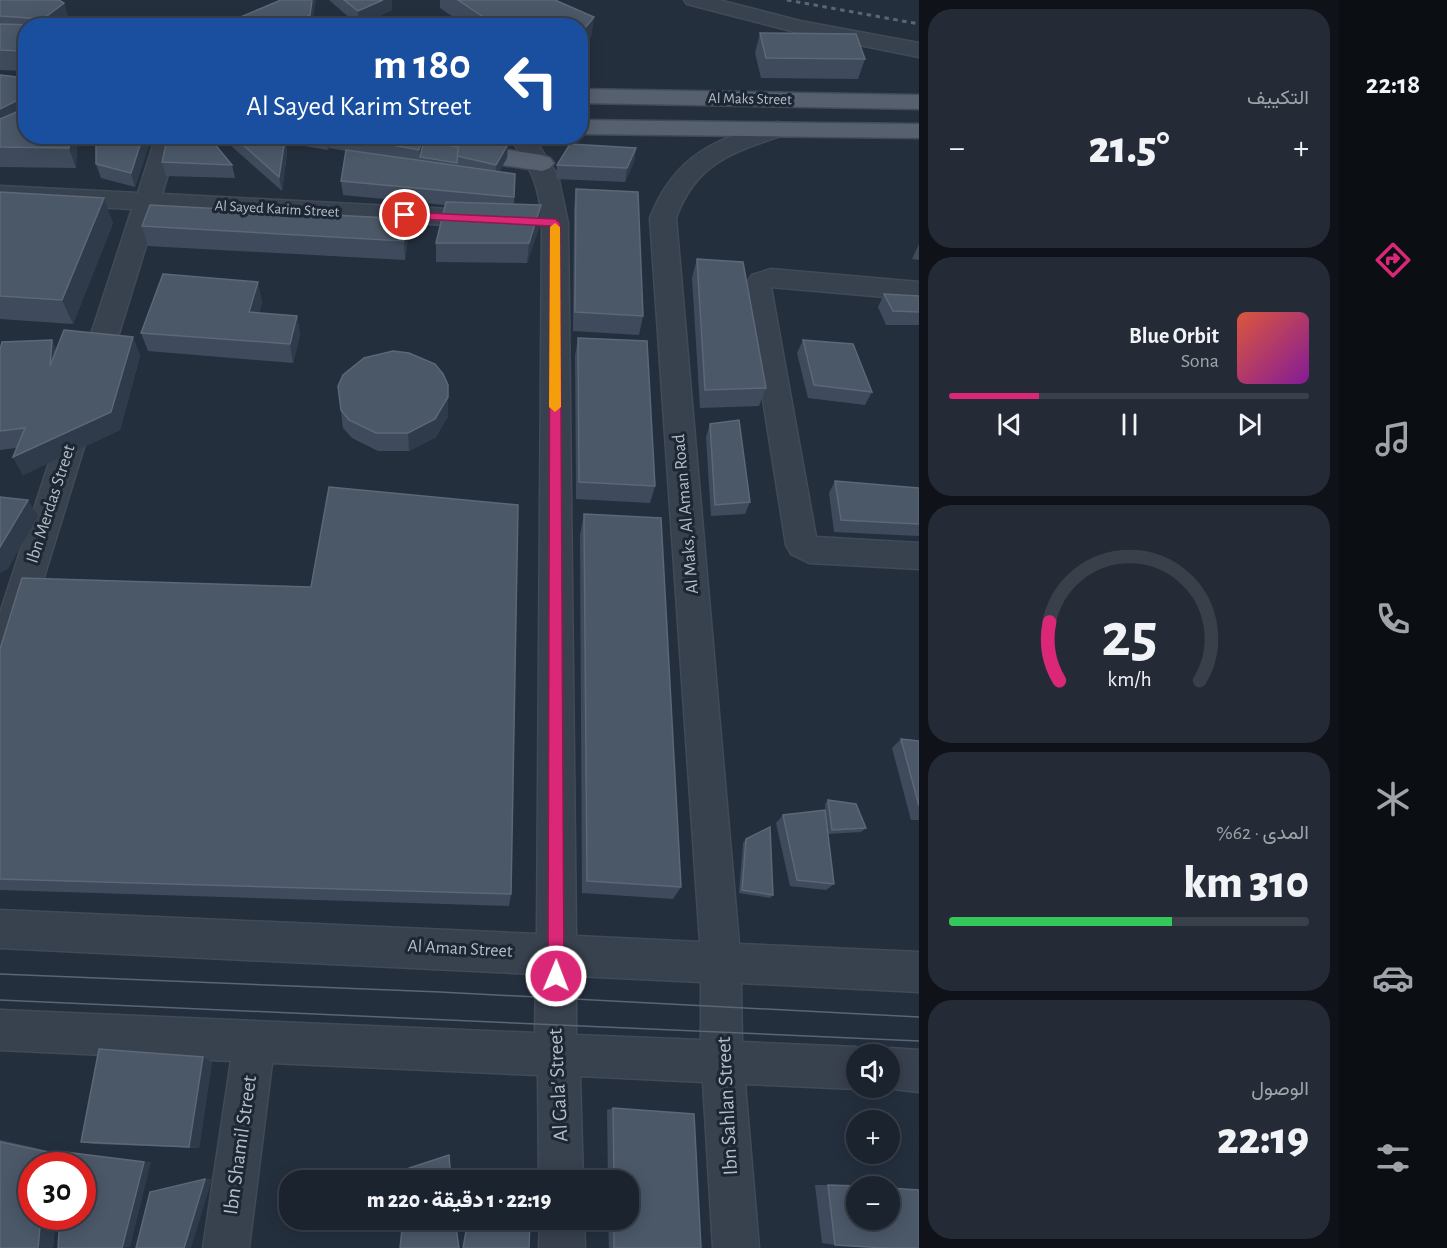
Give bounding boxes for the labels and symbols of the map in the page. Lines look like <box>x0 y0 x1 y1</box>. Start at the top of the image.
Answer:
street label: Al Maks Street <box>708 91 792 107</box>
pin <box>379 189 430 240</box>
street label: Al Sayed Karim Street <box>214 198 340 220</box>
street label: Al Maks, Al Aman Road <box>670 433 702 595</box>
street label: Ibn Merdas Street <box>23 442 79 566</box>
street label: Al Aman Street <box>407 937 513 961</box>
position arrow <box>524 944 588 1008</box>
street label: Al Gala' Street <box>545 1027 571 1142</box>
street label: Ibn Sahlan Street <box>713 1036 741 1176</box>
street label: Ibn Shamil Street <box>220 1074 260 1216</box>
speed limit sign: 30 <box>18 1152 96 1230</box>

